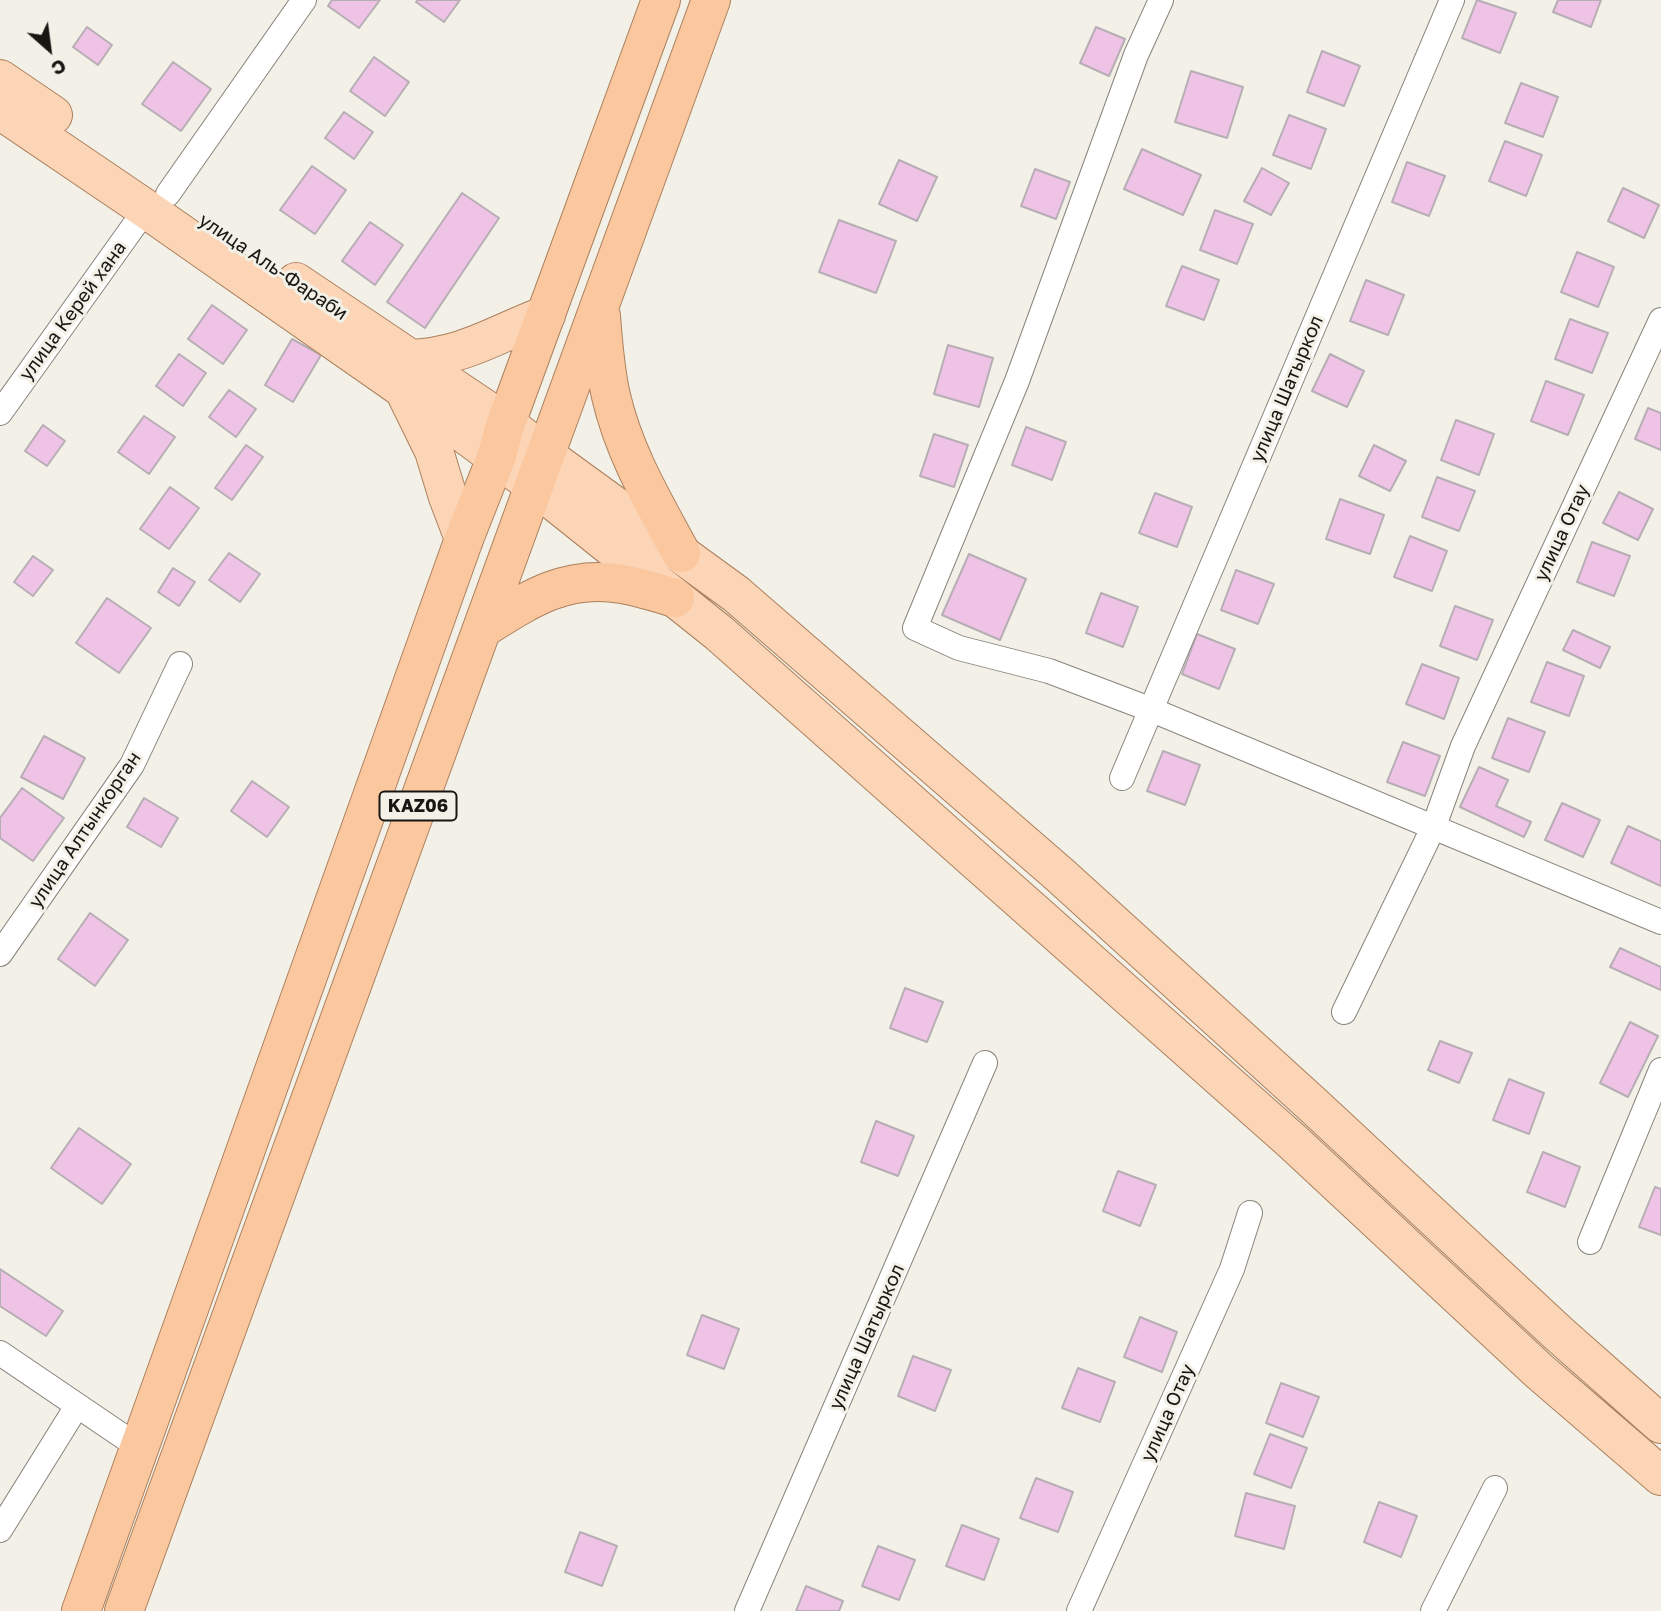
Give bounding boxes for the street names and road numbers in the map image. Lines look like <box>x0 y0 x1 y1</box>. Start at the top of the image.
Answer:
street label: улица Аль-Фараби <box>194 209 352 325</box>
street label: улица Керей хана <box>15 237 131 385</box>
street label: улица Шатыркол <box>1246 312 1328 466</box>
street label: улица Отау <box>1530 481 1594 585</box>
street label: улица Алтынкорган <box>24 747 146 913</box>
road number: KАZ06 <box>380 792 457 820</box>
street label: улица Шатыркол <box>825 1261 909 1413</box>
street label: улица Отау <box>1136 1361 1200 1465</box>

